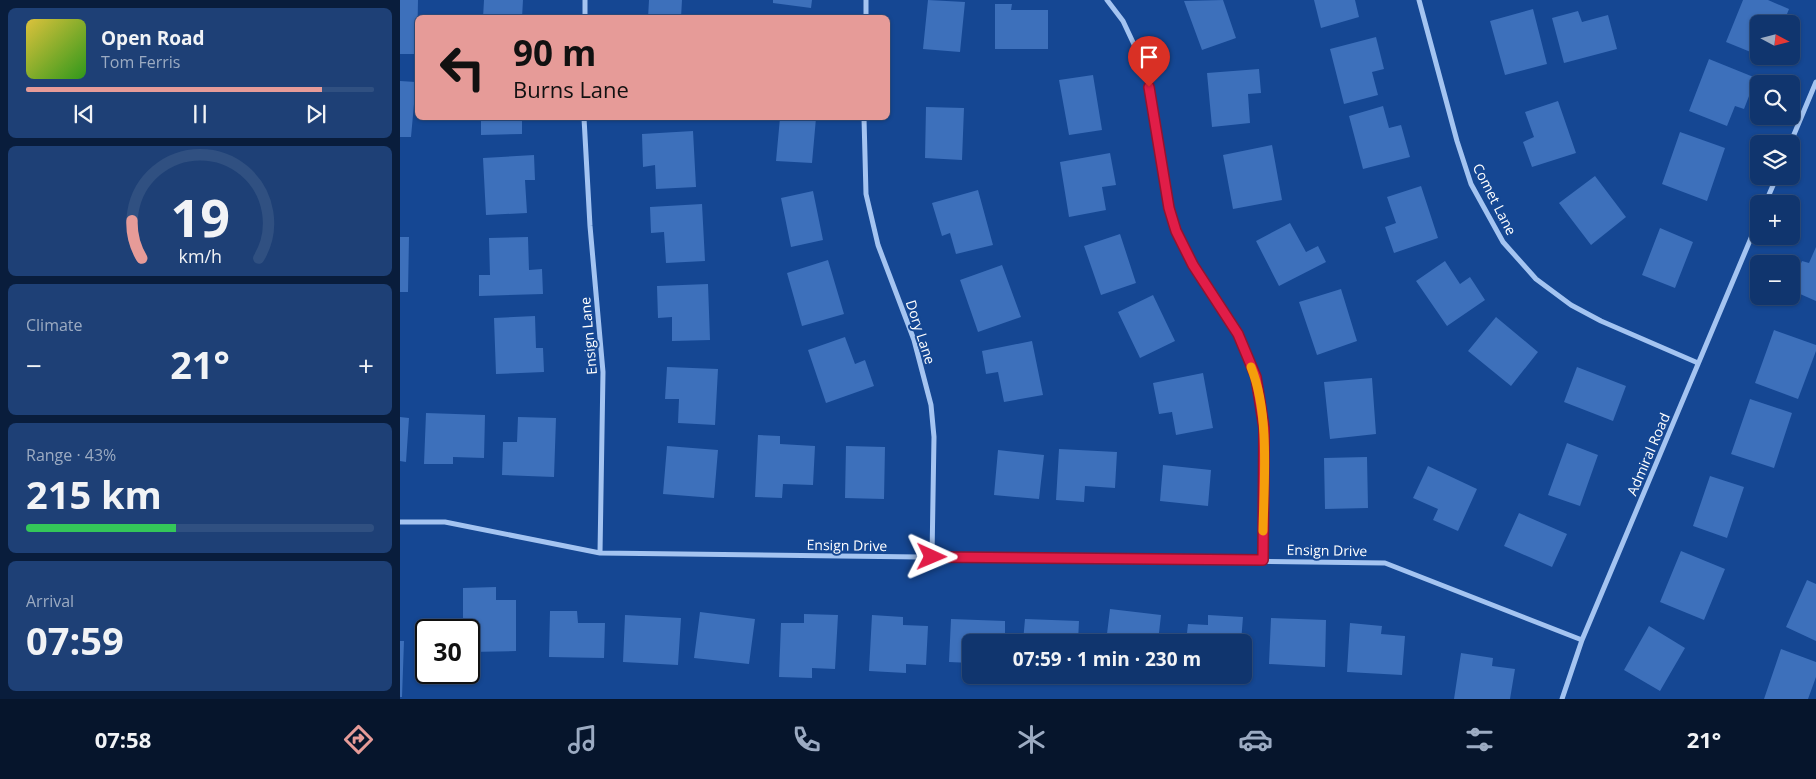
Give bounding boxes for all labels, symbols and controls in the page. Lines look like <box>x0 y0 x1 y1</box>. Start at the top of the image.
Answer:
north arrow <box>1750 15 1800 65</box>
map controls <box>1750 15 1800 305</box>
text: Open Road <box>101 25 205 51</box>
text: 90 m <box>513 29 596 76</box>
icon: left <box>430 35 495 100</box>
pin <box>1128 36 1170 87</box>
icon: arrive <box>1135 43 1163 71</box>
text: Tom Ferris <box>101 51 180 73</box>
text: Burns Lane <box>513 74 629 104</box>
button: search <box>1750 75 1800 125</box>
icon: previous <box>70 100 98 128</box>
icon: pause <box>186 100 214 128</box>
icon: next <box>302 100 330 128</box>
button: layers <box>1750 135 1800 185</box>
street label: Comet Lane <box>1469 160 1521 238</box>
text: 19 <box>170 181 230 252</box>
button: + <box>1750 195 1800 245</box>
text: km/h <box>178 244 222 268</box>
button: − <box>1750 255 1800 305</box>
street label: Ensign Lane <box>575 296 601 376</box>
street label: Dory Lane <box>902 297 940 367</box>
text: Climate <box>26 314 83 336</box>
text: 21° <box>170 338 230 390</box>
text: − <box>26 346 42 384</box>
text: + <box>358 346 374 384</box>
street label: Admiral Road <box>1622 410 1674 498</box>
text: Range · 43% <box>26 444 116 466</box>
text: 215 km <box>26 468 162 520</box>
position arrow <box>905 530 957 582</box>
street label: Ensign Drive <box>807 535 888 555</box>
street label: Ensign Drive <box>1287 540 1368 560</box>
text: Arrival <box>26 590 74 612</box>
text: 07:59 <box>26 614 124 666</box>
speed limit sign: 30 <box>415 619 480 684</box>
text: 07:59 · 1 min · 230 m <box>1013 646 1201 672</box>
icon: directions <box>341 722 376 757</box>
icon: music <box>565 722 600 757</box>
icon: phone <box>789 722 824 757</box>
icon: climate <box>1014 722 1049 757</box>
icon: car <box>1238 722 1273 757</box>
icon: filters <box>1462 722 1497 757</box>
text: 07:58 <box>95 724 151 754</box>
text: 21° <box>1687 724 1721 754</box>

